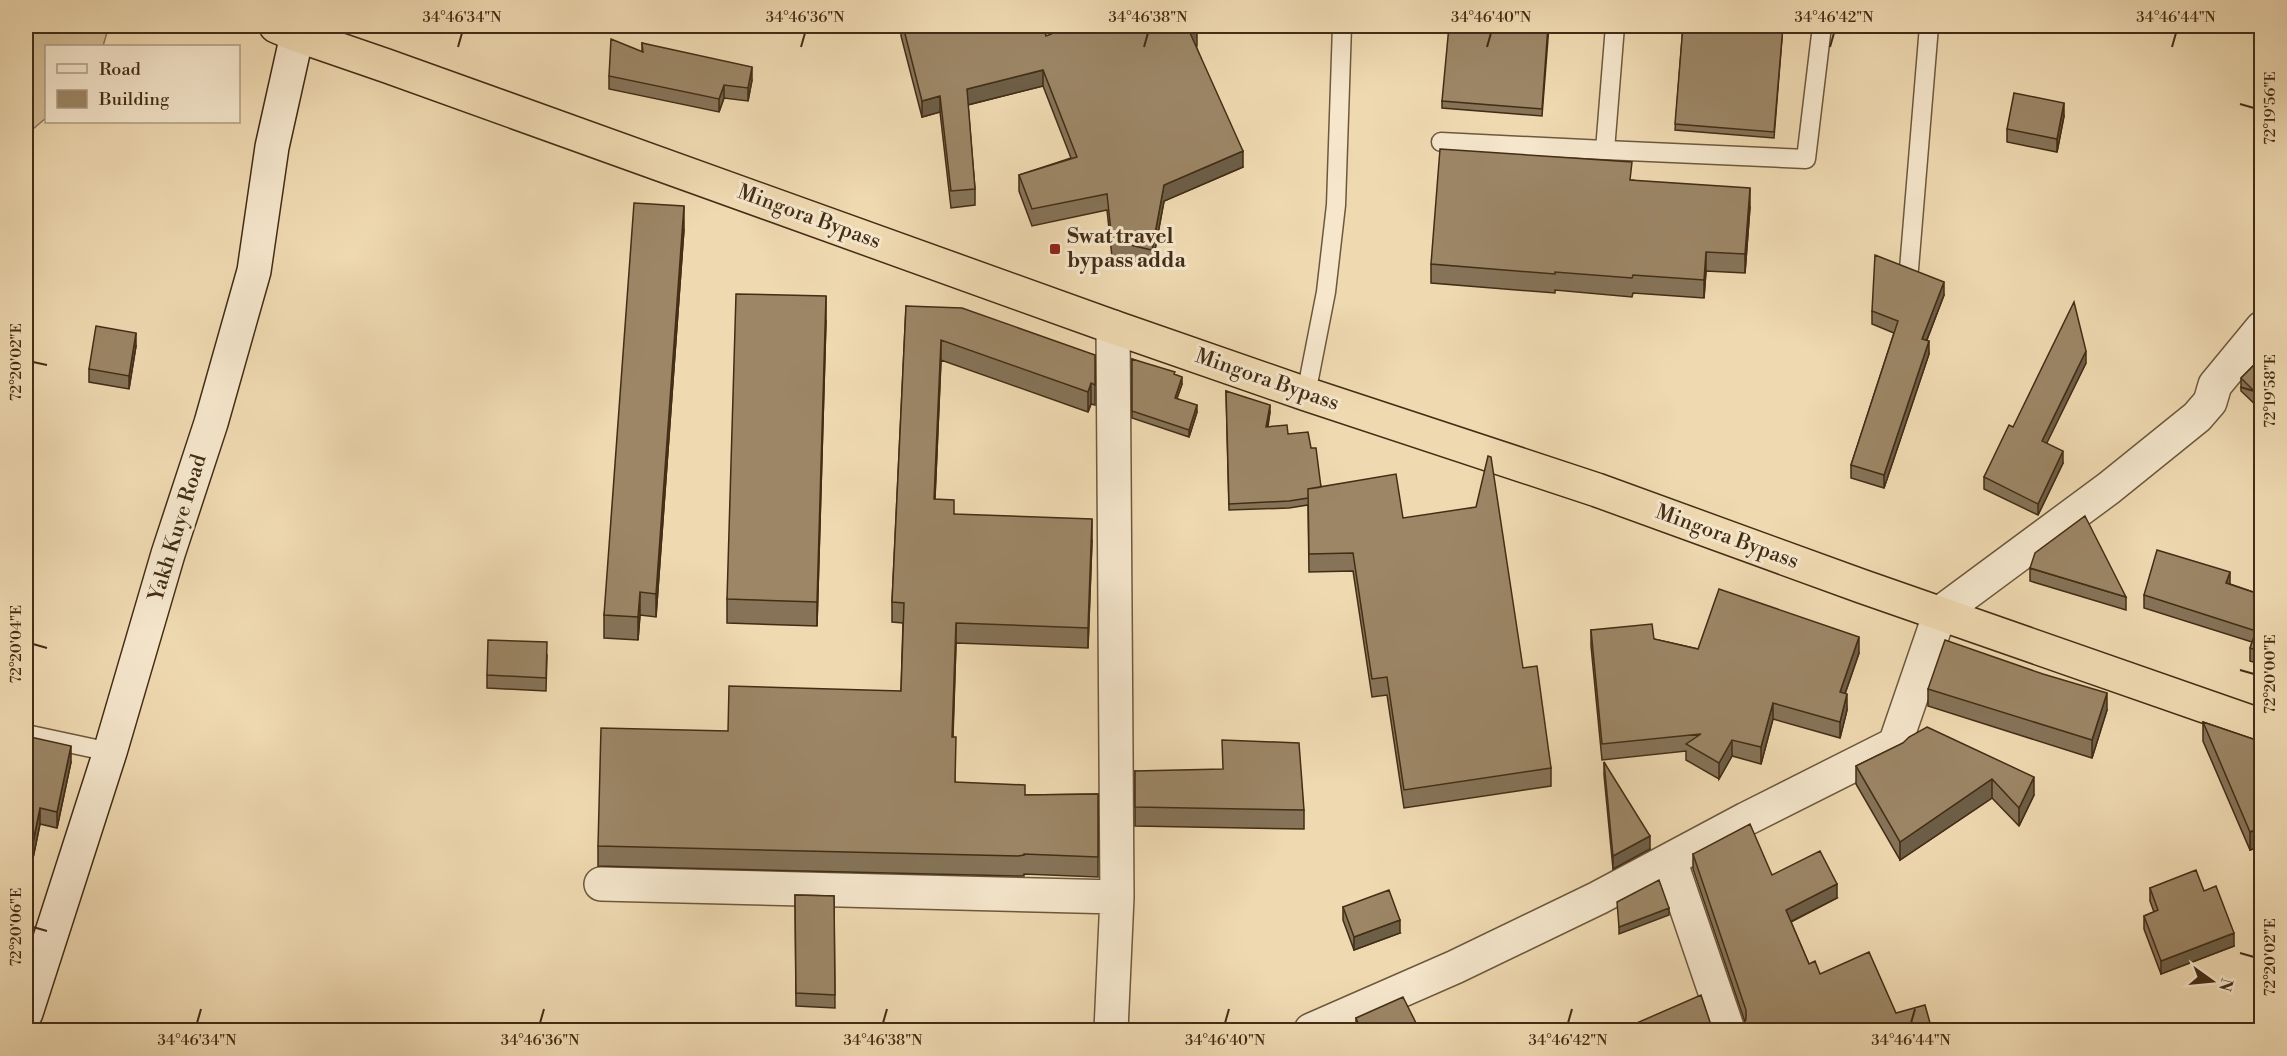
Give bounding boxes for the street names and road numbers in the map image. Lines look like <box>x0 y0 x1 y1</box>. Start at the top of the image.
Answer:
street label: Mingora Bypass <box>734 179 884 255</box>
street label: Mingora Bypass <box>1192 343 1342 417</box>
street label: Yakh Kuye Road <box>143 451 213 606</box>
street label: Mingora Bypass <box>1652 499 1802 575</box>

